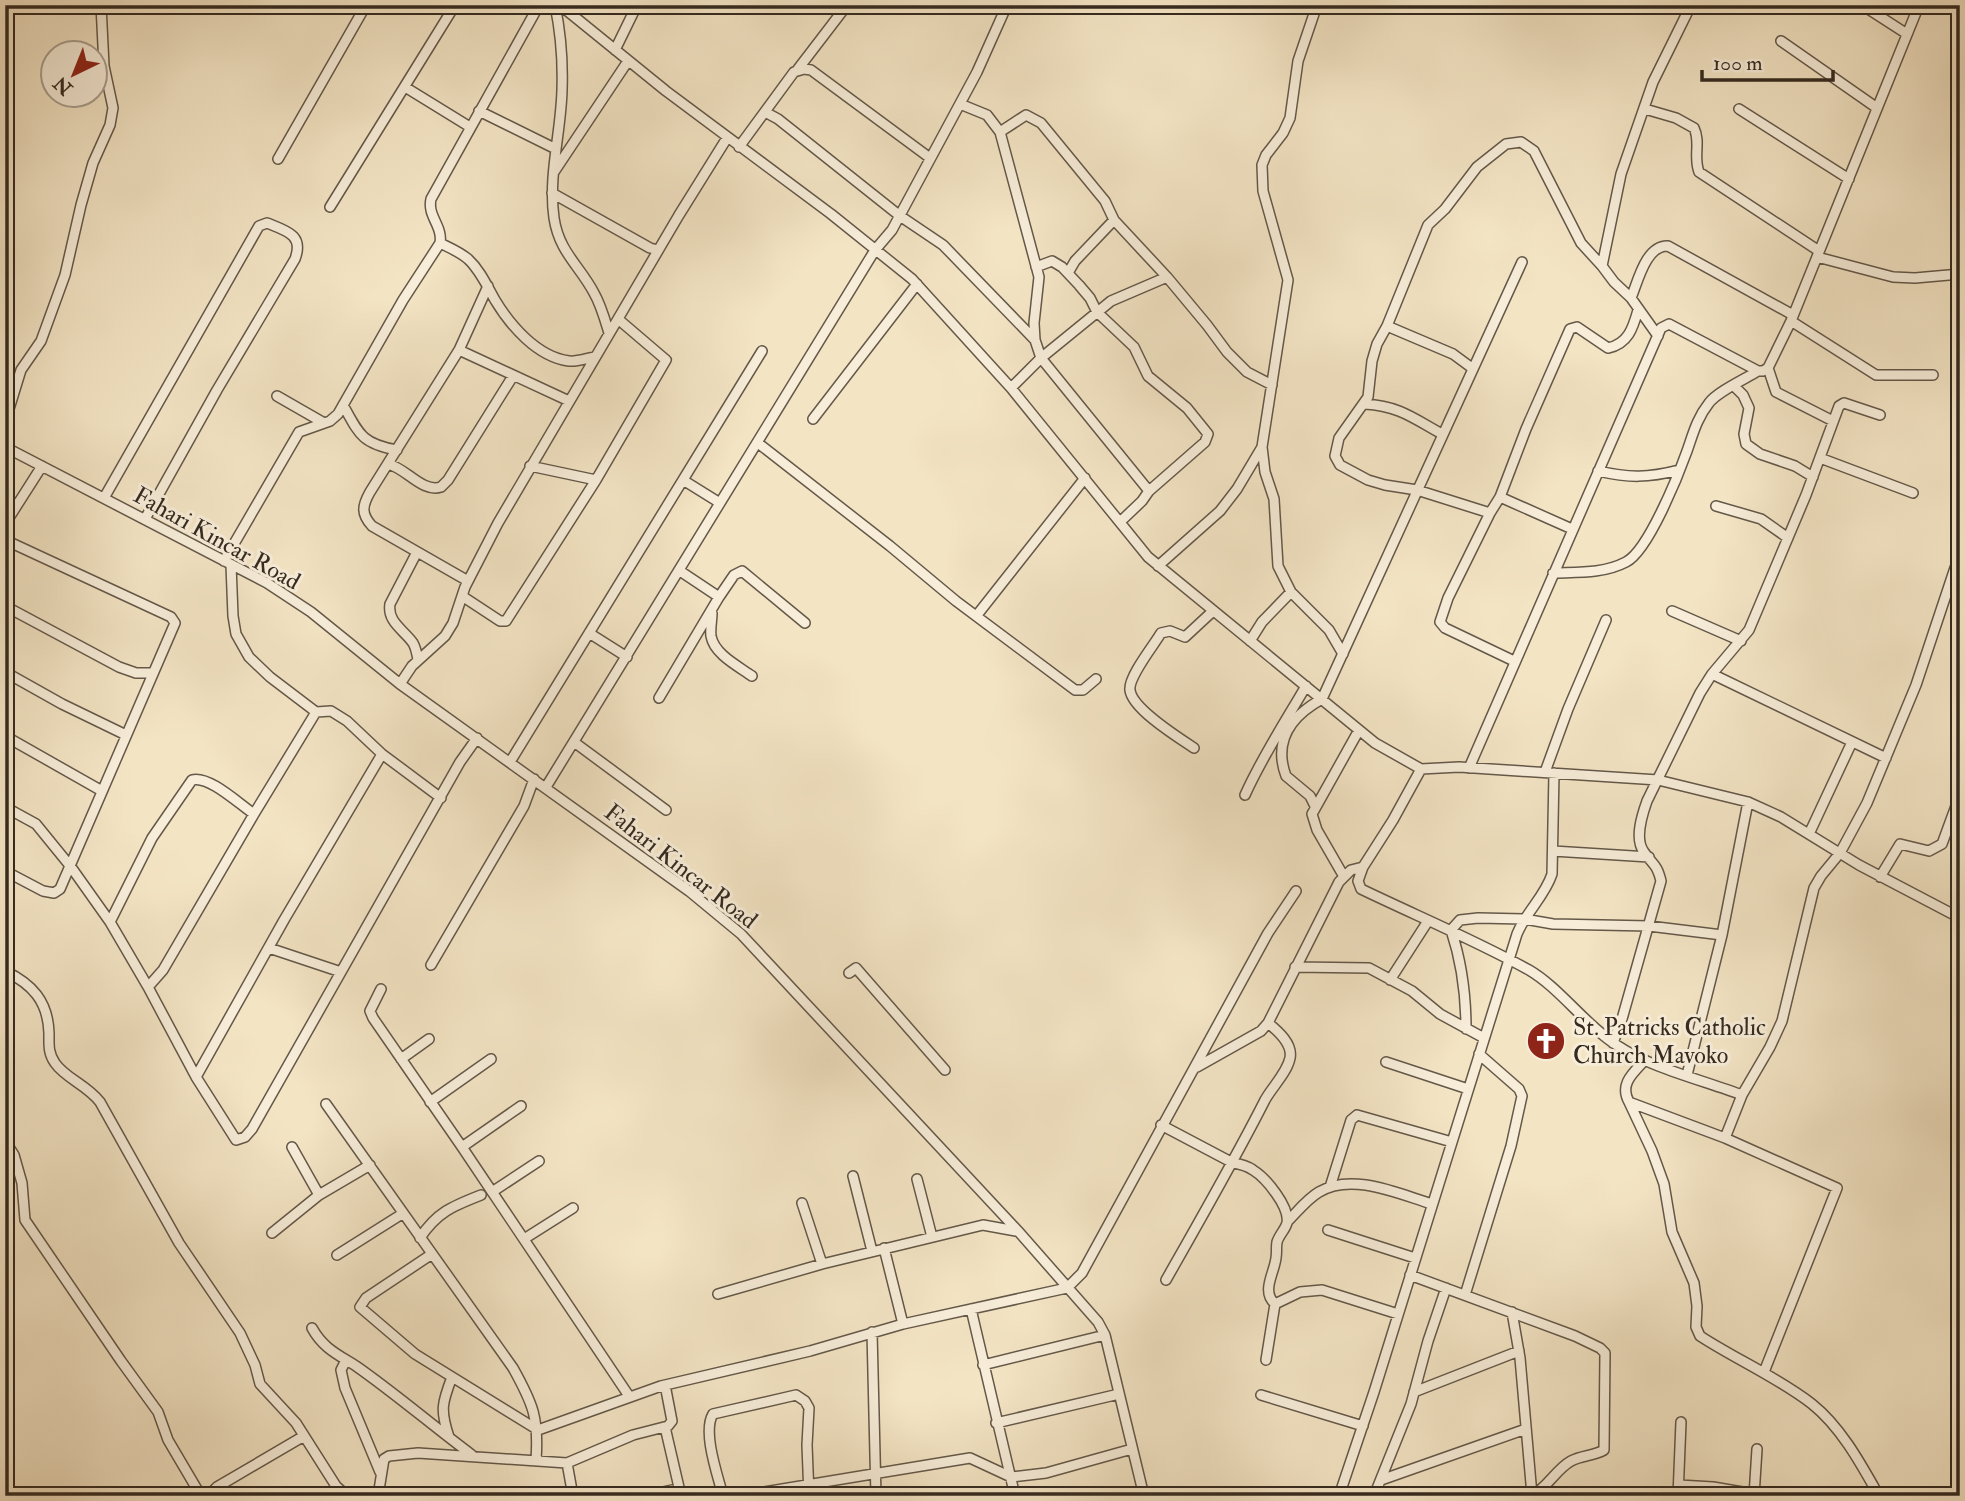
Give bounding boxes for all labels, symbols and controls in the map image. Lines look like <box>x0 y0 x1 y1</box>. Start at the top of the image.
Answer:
north arrow <box>38 38 108 108</box>
scale bar <box>1702 38 1834 82</box>
text: 100 m <box>1713 50 1763 77</box>
text: N <box>48 70 78 101</box>
street label: Fahari Kincar Road <box>128 480 306 597</box>
street label: Fahari Kincar Road <box>598 797 764 936</box>
place label: St. Patricks Catholic Church Mavoko <box>1573 1012 1766 1071</box>
church icon: St. Patricks Catholic Church Mavoko <box>1525 1020 1567 1062</box>

